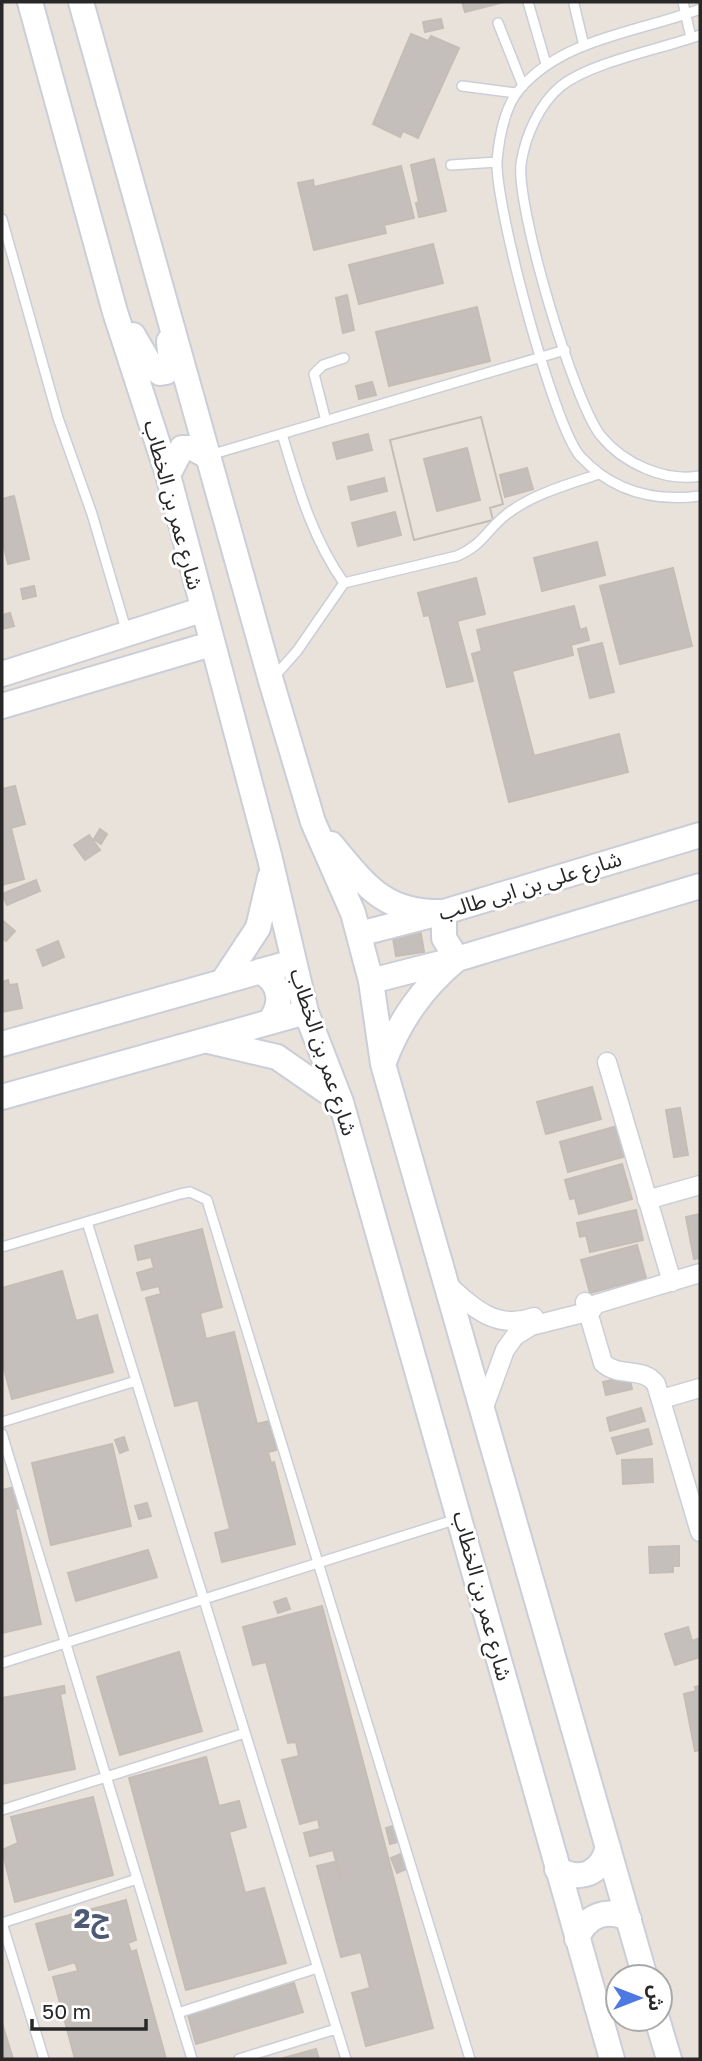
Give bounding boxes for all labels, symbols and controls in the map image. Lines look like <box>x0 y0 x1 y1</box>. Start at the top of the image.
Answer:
street label: شارع عمر بن الخطاب <box>136 417 209 593</box>
street label: شارع على بن ابى طالب <box>435 845 625 928</box>
street label: شارع عمر بن الخطاب <box>282 965 363 1140</box>
street label: شارع عمر بن الخطاب <box>445 1508 518 1684</box>
district label: ج2 <box>74 1901 110 1939</box>
north arrow <box>604 1963 674 2033</box>
text: ش <box>645 1985 668 2011</box>
scale bar <box>32 1988 145 2032</box>
text: 50 m <box>42 1998 91 2024</box>

